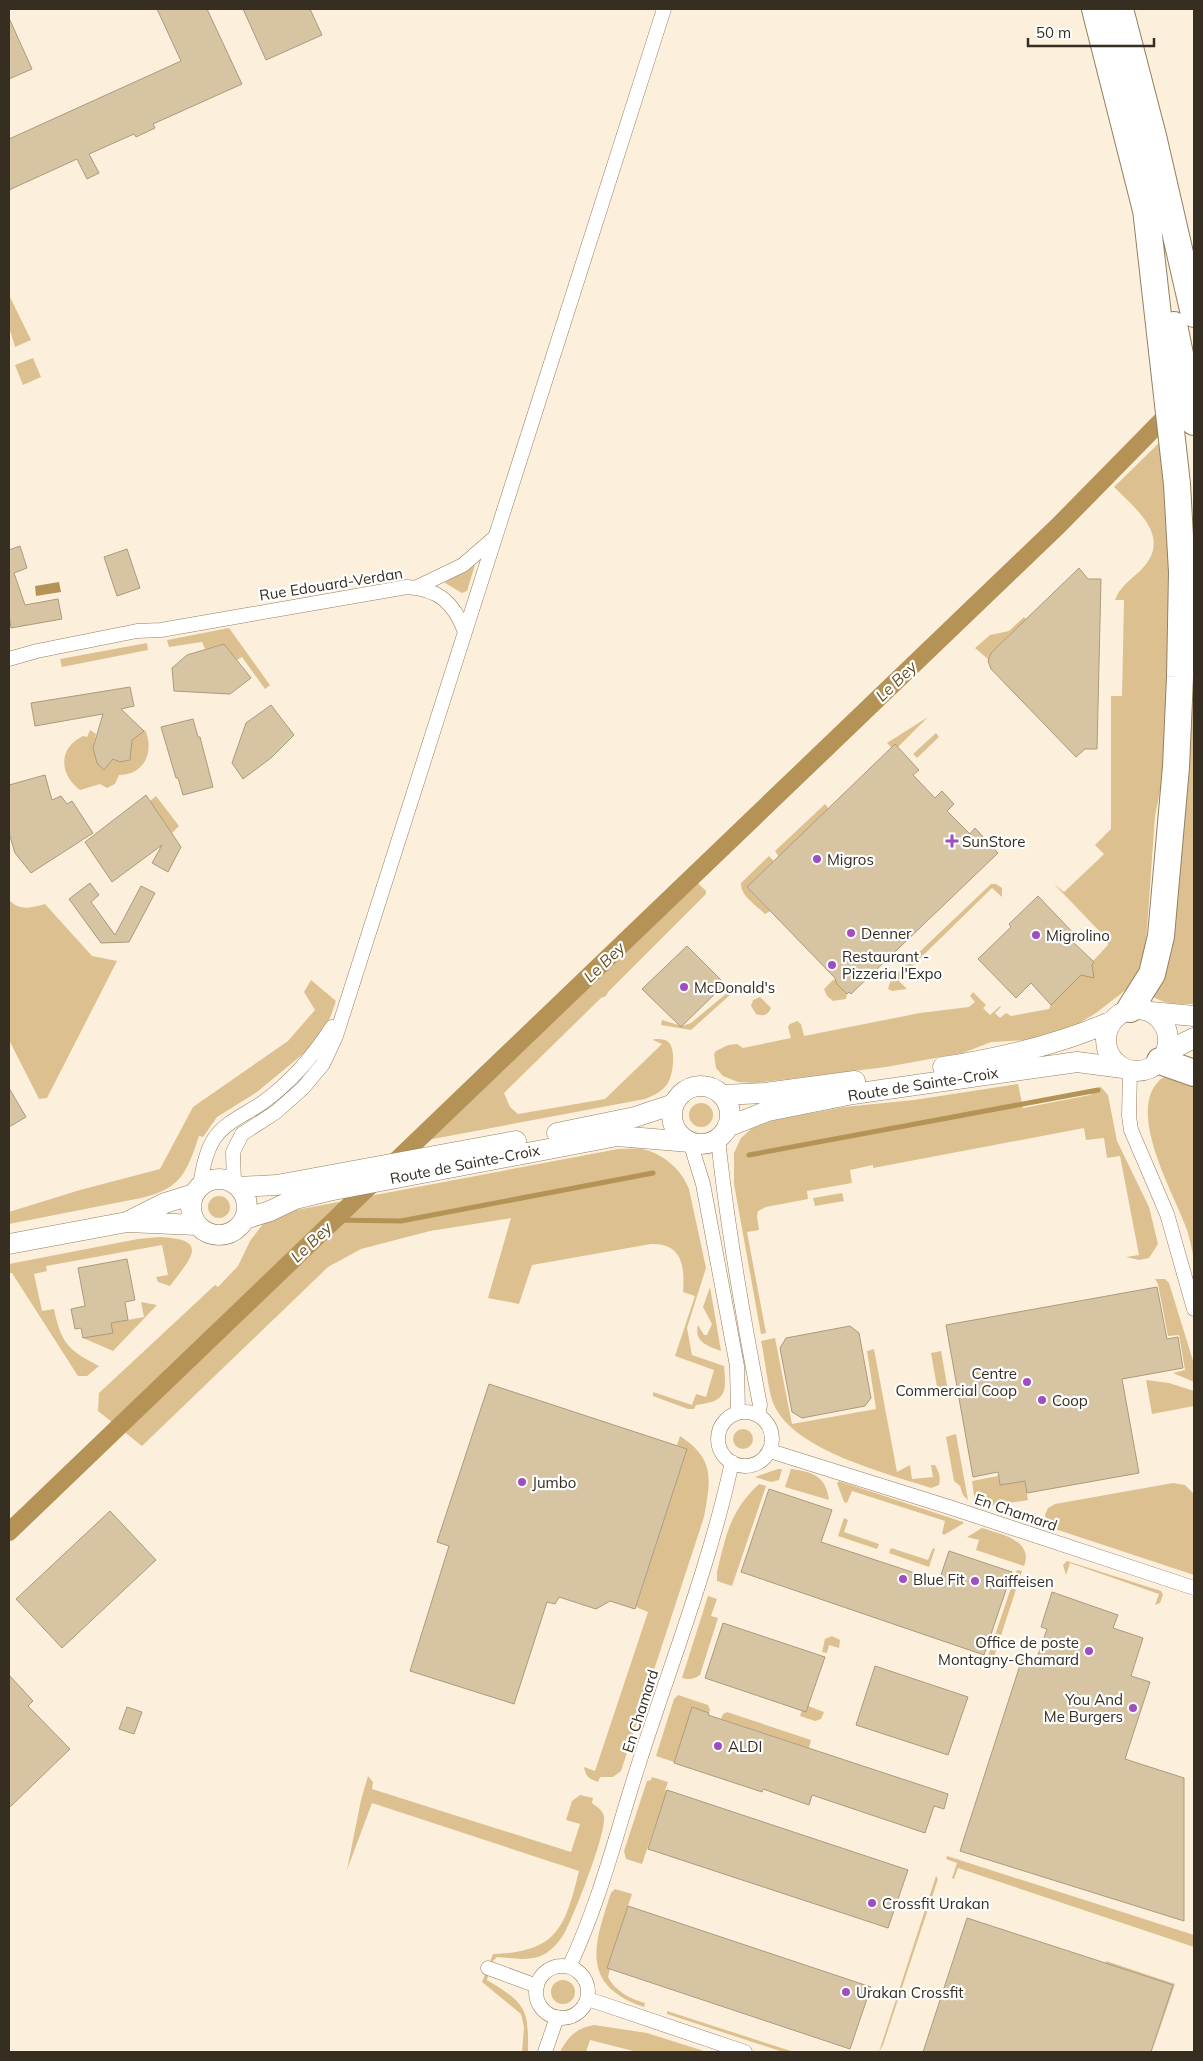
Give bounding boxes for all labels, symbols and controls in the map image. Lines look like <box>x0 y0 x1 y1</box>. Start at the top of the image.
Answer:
scale bar <box>1028 15 1154 47</box>
text: 50 m <box>1036 23 1071 42</box>
street label: Rue Edouard-Verdan <box>258 563 404 605</box>
water label: Le Bey <box>871 656 921 705</box>
place label: SunStore <box>962 832 1025 851</box>
marker: SunStore <box>946 835 958 847</box>
place label: Migros <box>827 850 874 869</box>
marker: Migros <box>811 853 823 865</box>
place label: Denner <box>861 924 912 943</box>
place label: Migrolino <box>1046 926 1110 945</box>
marker: Denner <box>845 927 857 939</box>
marker: Migrolino <box>1030 929 1042 941</box>
water label: Le Bey <box>579 937 629 986</box>
place label: Restaurant - Pizzeria l'Expo <box>842 947 942 983</box>
marker: Restaurant - Pizzeria l'Expo <box>826 959 838 971</box>
place label: McDonald's <box>694 978 775 997</box>
marker: McDonald's <box>678 981 690 993</box>
street label: Route de Sainte-Croix <box>846 1063 1000 1105</box>
street label: Route de Sainte-Croix <box>389 1140 541 1188</box>
water label: Le Bey <box>286 1217 336 1266</box>
place label: Centre Commercial Coop <box>896 1364 1017 1400</box>
marker: Centre Commercial Coop <box>1021 1376 1033 1388</box>
place label: Coop <box>1052 1391 1088 1410</box>
marker: Coop <box>1036 1394 1048 1406</box>
place label: Jumbo <box>532 1473 576 1492</box>
marker: Jumbo <box>516 1476 528 1488</box>
street label: En Chamard <box>972 1489 1060 1535</box>
place label: Blue Fit <box>913 1570 965 1589</box>
place label: Raiffeisen <box>985 1572 1054 1591</box>
marker: Blue Fit <box>897 1573 909 1585</box>
marker: Raiffeisen <box>969 1575 981 1587</box>
place label: Office de poste Montagny-Chamard <box>938 1633 1079 1669</box>
marker: Office de poste Montagny-Chamard <box>1083 1645 1095 1657</box>
street label: En Chamard <box>618 1667 662 1755</box>
place label: You And Me Burgers <box>1044 1690 1123 1726</box>
marker: You And Me Burgers <box>1127 1702 1139 1714</box>
place label: ALDI <box>728 1737 762 1756</box>
marker: ALDI <box>712 1740 724 1752</box>
place label: Crossfit Urakan <box>882 1894 990 1913</box>
marker: Crossfit Urakan <box>866 1897 878 1909</box>
place label: Urakan Crossfit <box>856 1983 964 2002</box>
marker: Urakan Crossfit <box>840 1986 852 1998</box>

